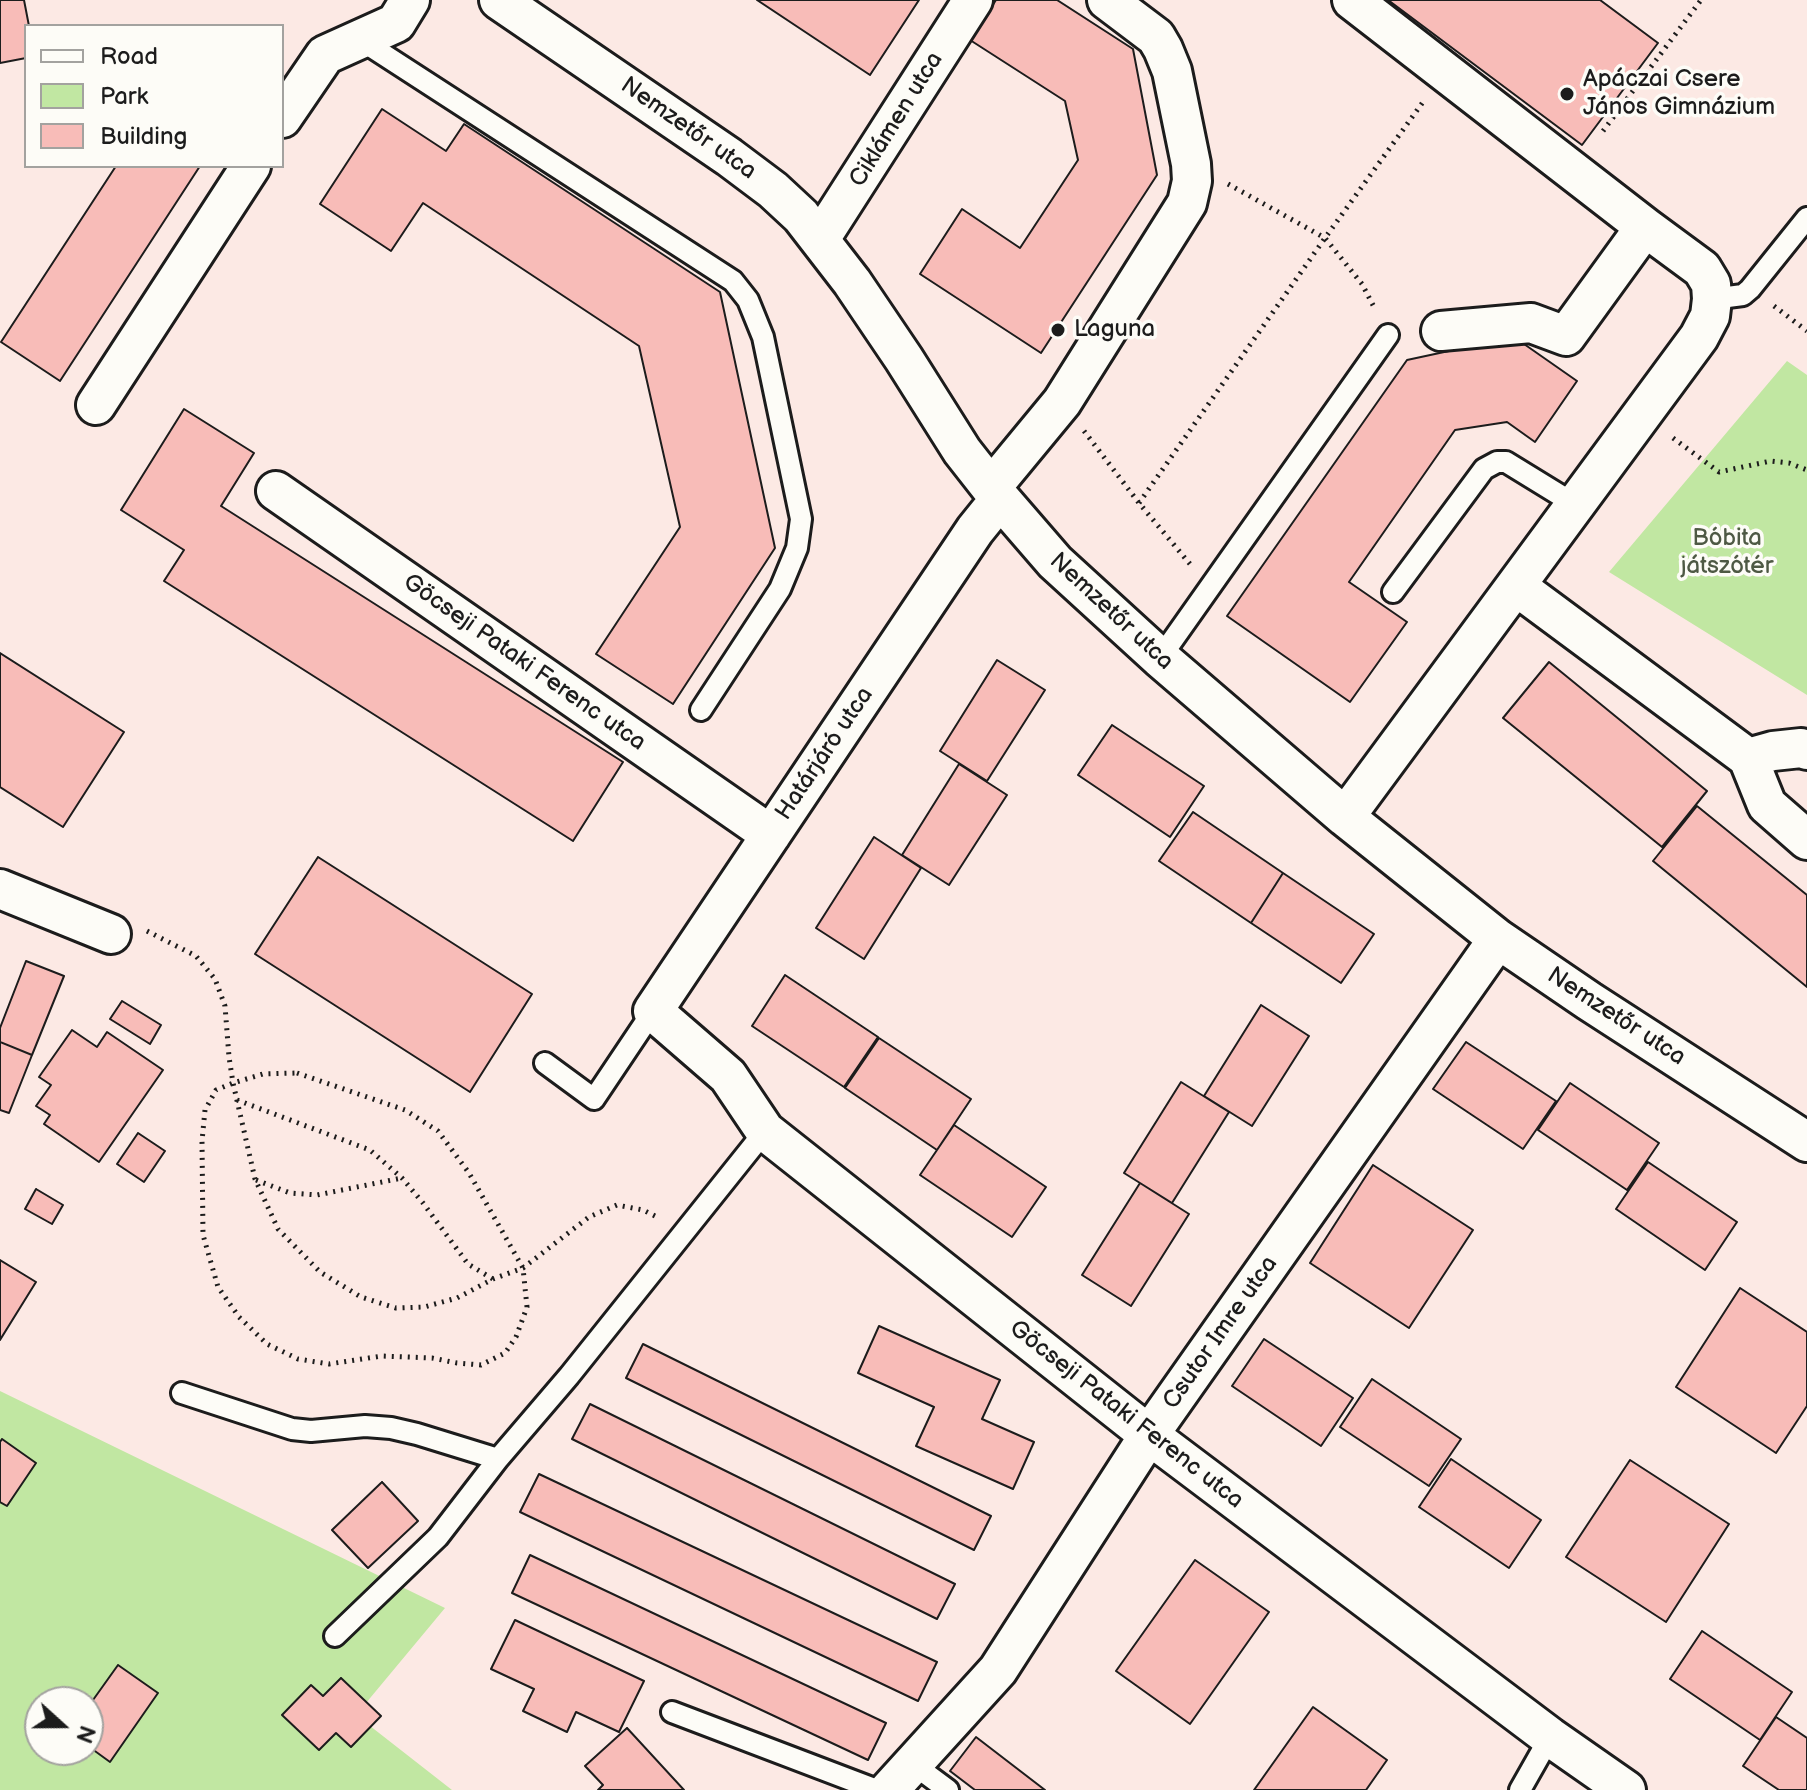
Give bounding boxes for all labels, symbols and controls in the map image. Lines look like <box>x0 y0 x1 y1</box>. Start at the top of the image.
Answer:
legend <box>24 24 284 168</box>
text: Road <box>100 42 158 71</box>
street label: Ciklámen utca <box>844 47 950 193</box>
place label: Apáczai Csere János Gimnázium <box>1583 66 1775 122</box>
street label: Nemzetőr utca <box>615 72 761 186</box>
text: Park <box>100 82 148 111</box>
marker: Apáczai Csere János Gimnázium <box>1558 85 1576 103</box>
text: Building <box>100 122 187 151</box>
place label: Laguna <box>1074 316 1155 344</box>
marker: Laguna <box>1049 321 1067 339</box>
park label: Bóbita játszótér <box>1681 525 1773 581</box>
street label: Nemzetőr utca <box>1043 547 1179 677</box>
street label: Göcseji Pataki Ferenc utca <box>397 568 651 758</box>
street label: Határjáró utca <box>770 682 880 826</box>
street label: Nemzetőr utca <box>1542 962 1690 1072</box>
street label: Csutor Imre utca <box>1157 1251 1285 1415</box>
street label: Göcseji Pataki Ferenc utca <box>1003 1315 1249 1515</box>
north arrow <box>24 1686 104 1766</box>
text: N <box>69 1722 101 1747</box>

